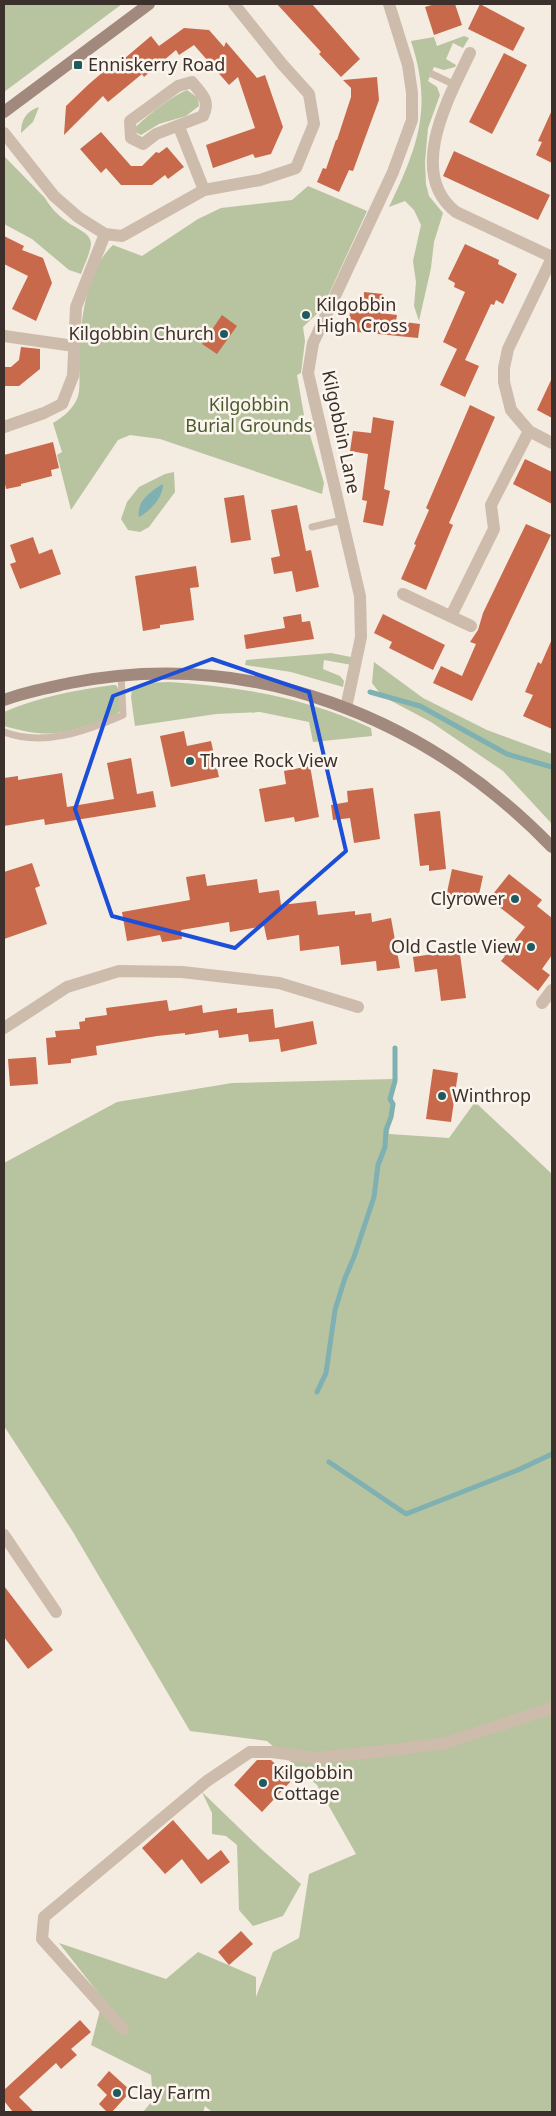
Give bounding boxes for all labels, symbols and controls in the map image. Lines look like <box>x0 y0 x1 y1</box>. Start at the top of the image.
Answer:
place label: Enniskerry Road <box>88 52 225 76</box>
marker: Enniskerry Road <box>72 59 84 71</box>
place label: Kilgobbin High Cross <box>316 292 407 337</box>
marker: Kilgobbin High Cross <box>300 309 312 321</box>
place label: Kilgobbin Church <box>69 321 214 345</box>
marker: Kilgobbin Church <box>218 328 230 340</box>
street label: Kilgobbin Lane <box>317 368 367 496</box>
park label: Kilgobbin Burial Grounds <box>185 392 313 437</box>
place label: Three Rock View <box>200 748 338 772</box>
marker: Three Rock View <box>184 755 196 767</box>
place label: Clyrower <box>430 886 506 910</box>
marker: Clyrower <box>509 893 521 905</box>
place label: Old Castle View <box>391 934 521 958</box>
marker: Old Castle View <box>525 941 537 953</box>
place label: Winthrop <box>452 1083 531 1107</box>
marker: Winthrop <box>436 1090 448 1102</box>
place label: Kilgobbin Cottage <box>273 1760 353 1805</box>
marker: Kilgobbin Cottage <box>257 1777 269 1789</box>
place label: Clay Farm <box>127 2080 211 2104</box>
marker: Clay Farm <box>111 2087 123 2099</box>

